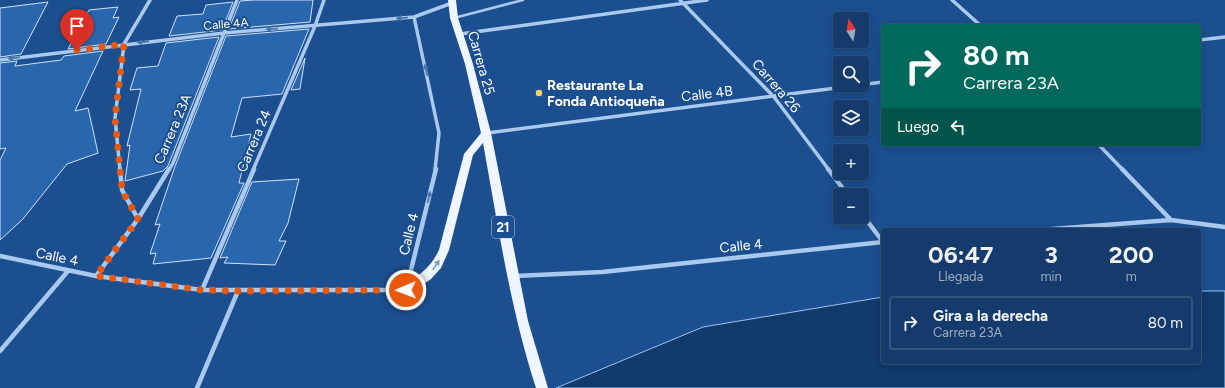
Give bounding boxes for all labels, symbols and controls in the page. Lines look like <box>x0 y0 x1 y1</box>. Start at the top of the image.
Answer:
pin <box>60 9 94 50</box>
north arrow <box>833 12 869 48</box>
map controls <box>833 12 869 224</box>
icon: arrive <box>66 15 88 37</box>
street label: Calle 4A <box>203 15 249 33</box>
one-way arrow <box>396 15 408 22</box>
one-way arrow <box>266 26 278 33</box>
street label: Carrera 25 <box>464 29 498 97</box>
one-way arrow <box>137 38 149 45</box>
text: 80 m <box>963 38 1029 72</box>
icon: right <box>897 40 949 92</box>
one-way arrow <box>8 55 20 61</box>
street label: Carrera 26 <box>748 56 804 116</box>
button: search <box>833 56 869 92</box>
one-way arrow <box>422 64 428 76</box>
text: Carrera 23A <box>963 72 1059 94</box>
place label: Restaurante La Fonda Antioqueña <box>547 77 665 110</box>
street label: Calle 4B <box>680 82 734 106</box>
marker: Restaurante La Fonda Antioqueña <box>534 88 544 98</box>
street label: Carrera 23A <box>151 91 196 167</box>
button: layers <box>833 100 869 136</box>
street label: Carrera 24 <box>233 107 275 175</box>
icon: left <box>947 116 969 138</box>
text: Luego <box>897 118 939 136</box>
button: + <box>833 144 869 180</box>
button: − <box>833 188 869 224</box>
one-way arrow <box>426 191 432 203</box>
street label: Calle 4 <box>396 211 423 257</box>
road number: 21 <box>492 216 514 238</box>
street label: Calle 4 <box>719 235 764 257</box>
text: 06:47 <box>928 240 993 269</box>
text: 3 <box>1044 240 1058 269</box>
text: 200 <box>1109 240 1154 269</box>
street label: Calle 4 <box>34 244 80 270</box>
one-way arrow <box>432 259 440 270</box>
position arrow <box>385 269 427 311</box>
text: Llegada <box>938 269 983 284</box>
text: min <box>1040 269 1062 284</box>
text: m <box>1126 269 1137 284</box>
text: Gira a la derecha <box>933 307 1048 325</box>
icon: right <box>899 312 921 334</box>
text: 80 m <box>1148 314 1183 332</box>
text: Carrera 23A <box>933 325 1002 340</box>

